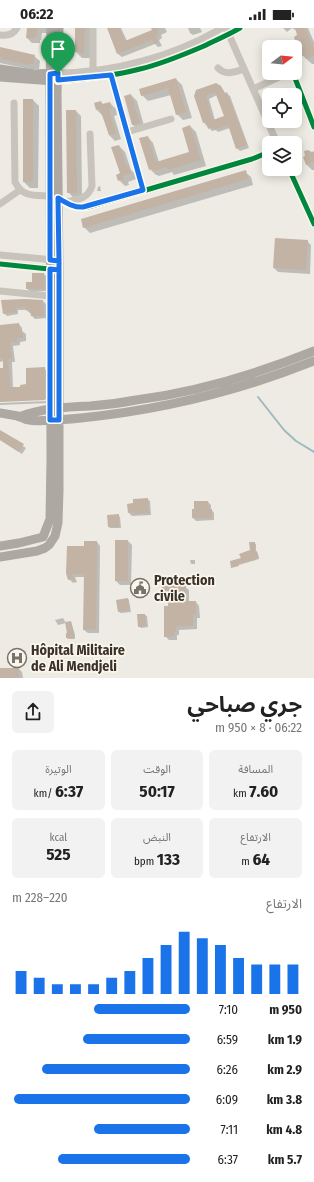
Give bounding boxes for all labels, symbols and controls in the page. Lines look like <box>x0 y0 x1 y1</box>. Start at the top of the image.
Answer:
text: 06:22 <box>20 5 53 23</box>
pin <box>41 32 75 73</box>
icon: arrive <box>47 38 69 60</box>
north arrow <box>262 40 302 80</box>
map controls <box>262 40 302 176</box>
button: locate <box>262 88 302 128</box>
button: layers <box>262 136 302 176</box>
place label: Protection civile <box>154 572 215 605</box>
public building icon: Protection civile <box>129 577 151 599</box>
place label: Hôpital Militaire de Ali Mendjeli <box>31 642 125 675</box>
hospital icon: Hôpital Militaire de Ali Mendjeli <box>6 647 28 669</box>
button: share <box>12 691 54 733</box>
text: جري صباحي <box>187 691 302 718</box>
text: 06:22 · 8 × 950 m <box>215 720 302 735</box>
text: الوتيرة <box>45 763 72 776</box>
text: الوقت <box>143 763 171 776</box>
text: المسافة <box>238 763 273 776</box>
text: 6:37 <box>55 781 83 802</box>
text: 50:17 <box>139 781 175 802</box>
text: 7.60 <box>249 781 278 802</box>
text: /km <box>34 787 55 800</box>
text: km <box>233 787 249 800</box>
text: kcal <box>49 831 67 844</box>
text: النبض <box>143 831 171 844</box>
text: الارتفاع <box>241 831 271 844</box>
text: 525 <box>46 844 71 865</box>
text: 133 <box>157 849 180 870</box>
text: 64 <box>252 849 270 870</box>
text: bpm <box>134 855 157 868</box>
text: m <box>241 855 252 868</box>
text: 220–228 m <box>12 890 67 905</box>
text: الارتفاع <box>266 896 302 911</box>
text: 7:10 <box>219 1002 238 1017</box>
text: 950 m <box>269 1002 302 1017</box>
text: 6:59 <box>217 1032 238 1047</box>
text: 1.9 km <box>268 1032 302 1047</box>
text: 6:26 <box>217 1062 238 1077</box>
text: 2.9 km <box>267 1062 302 1077</box>
text: 6:09 <box>216 1092 238 1107</box>
text: 3.8 km <box>267 1092 302 1107</box>
text: 7:11 <box>221 1122 238 1137</box>
text: 4.8 km <box>266 1122 302 1137</box>
text: 6:37 <box>218 1152 238 1167</box>
text: 5.7 km <box>268 1152 302 1167</box>

